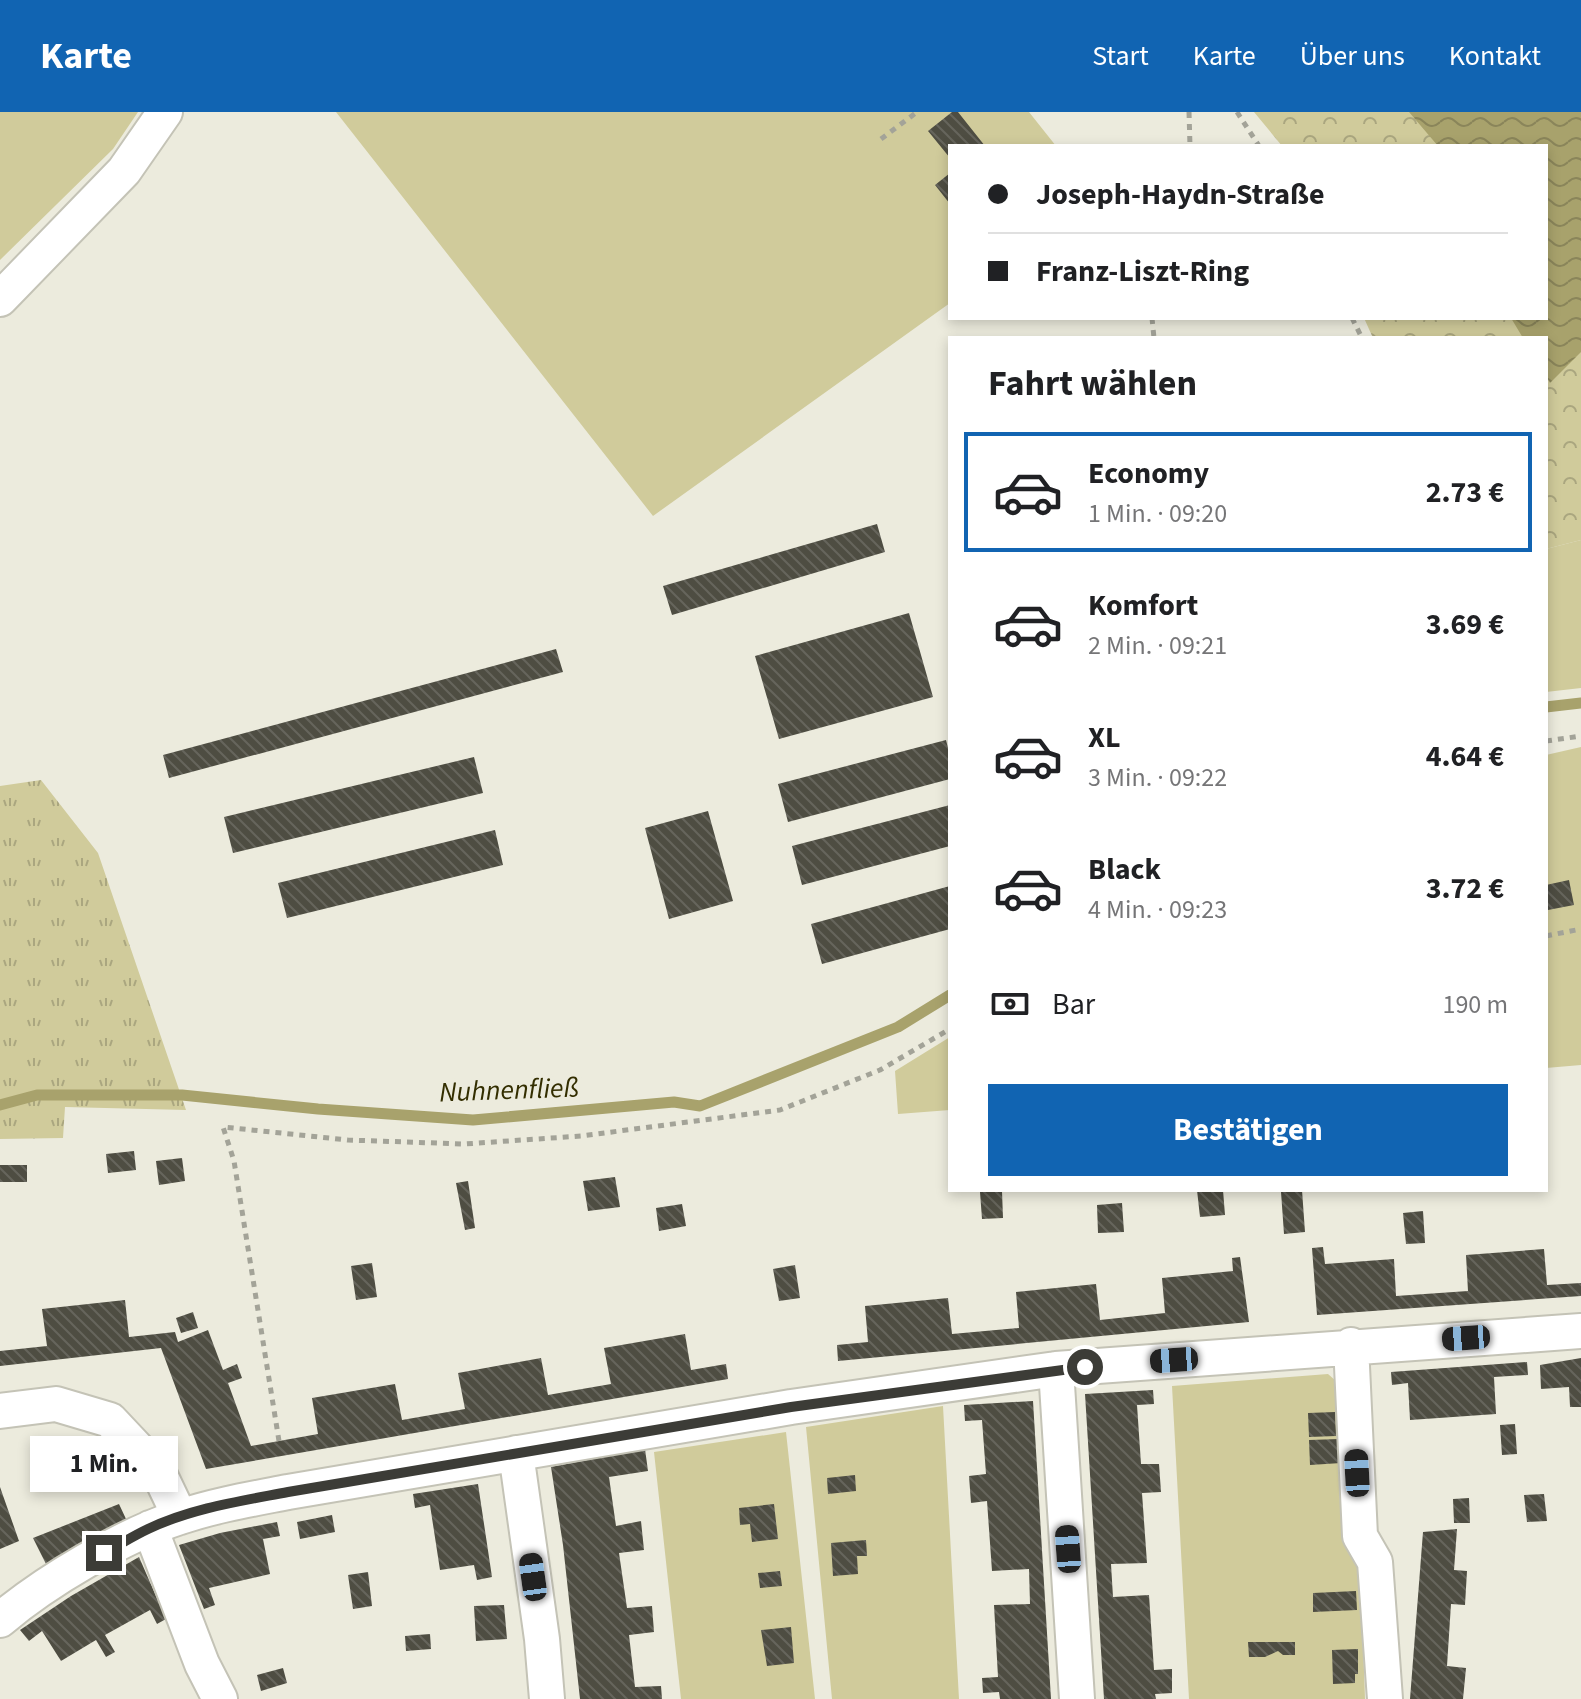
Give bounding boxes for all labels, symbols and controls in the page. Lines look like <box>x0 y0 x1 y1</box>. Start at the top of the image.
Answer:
text: Karte <box>40 29 132 83</box>
text: Start <box>1092 36 1149 76</box>
text: Karte <box>1193 36 1256 76</box>
text: Über uns <box>1300 36 1405 76</box>
text: Kontakt <box>1449 36 1541 76</box>
text: Joseph-Haydn-Straße <box>1036 173 1325 216</box>
text: Franz-Liszt-Ring <box>1036 250 1249 293</box>
text: Fahrt wählen <box>988 358 1197 409</box>
text: Economy <box>1088 452 1209 495</box>
icon: car <box>992 456 1064 528</box>
text: 2.73 € <box>1426 471 1504 514</box>
text: 1 Min. · 09:20 <box>1088 495 1227 532</box>
text: Komfort <box>1088 584 1198 627</box>
icon: car <box>992 588 1064 660</box>
text: 3.69 € <box>1426 603 1504 646</box>
text: 2 Min. · 09:21 <box>1088 627 1227 664</box>
text: XL <box>1088 716 1121 759</box>
icon: car <box>992 720 1064 792</box>
text: 4.64 € <box>1426 735 1504 778</box>
text: 3 Min. · 09:22 <box>1088 759 1227 796</box>
text: Black <box>1088 848 1161 891</box>
icon: car <box>992 852 1064 924</box>
text: 3.72 € <box>1426 867 1504 910</box>
text: 4 Min. · 09:23 <box>1088 891 1227 928</box>
icon: cash <box>988 982 1032 1026</box>
text: Bar <box>1052 983 1095 1026</box>
text: 190 m <box>1442 986 1508 1023</box>
water label: Nuhnenfließ <box>438 1068 580 1112</box>
button: Bestätigen <box>988 1084 1508 1176</box>
car <box>1441 1324 1491 1352</box>
car <box>1149 1346 1199 1374</box>
route start <box>1067 1349 1103 1385</box>
callout: 1 Min. <box>30 1437 178 1493</box>
text: 1 Min. <box>70 1445 138 1482</box>
car <box>1344 1448 1370 1498</box>
car <box>1054 1524 1082 1574</box>
route end <box>86 1535 122 1571</box>
car <box>518 1552 548 1602</box>

